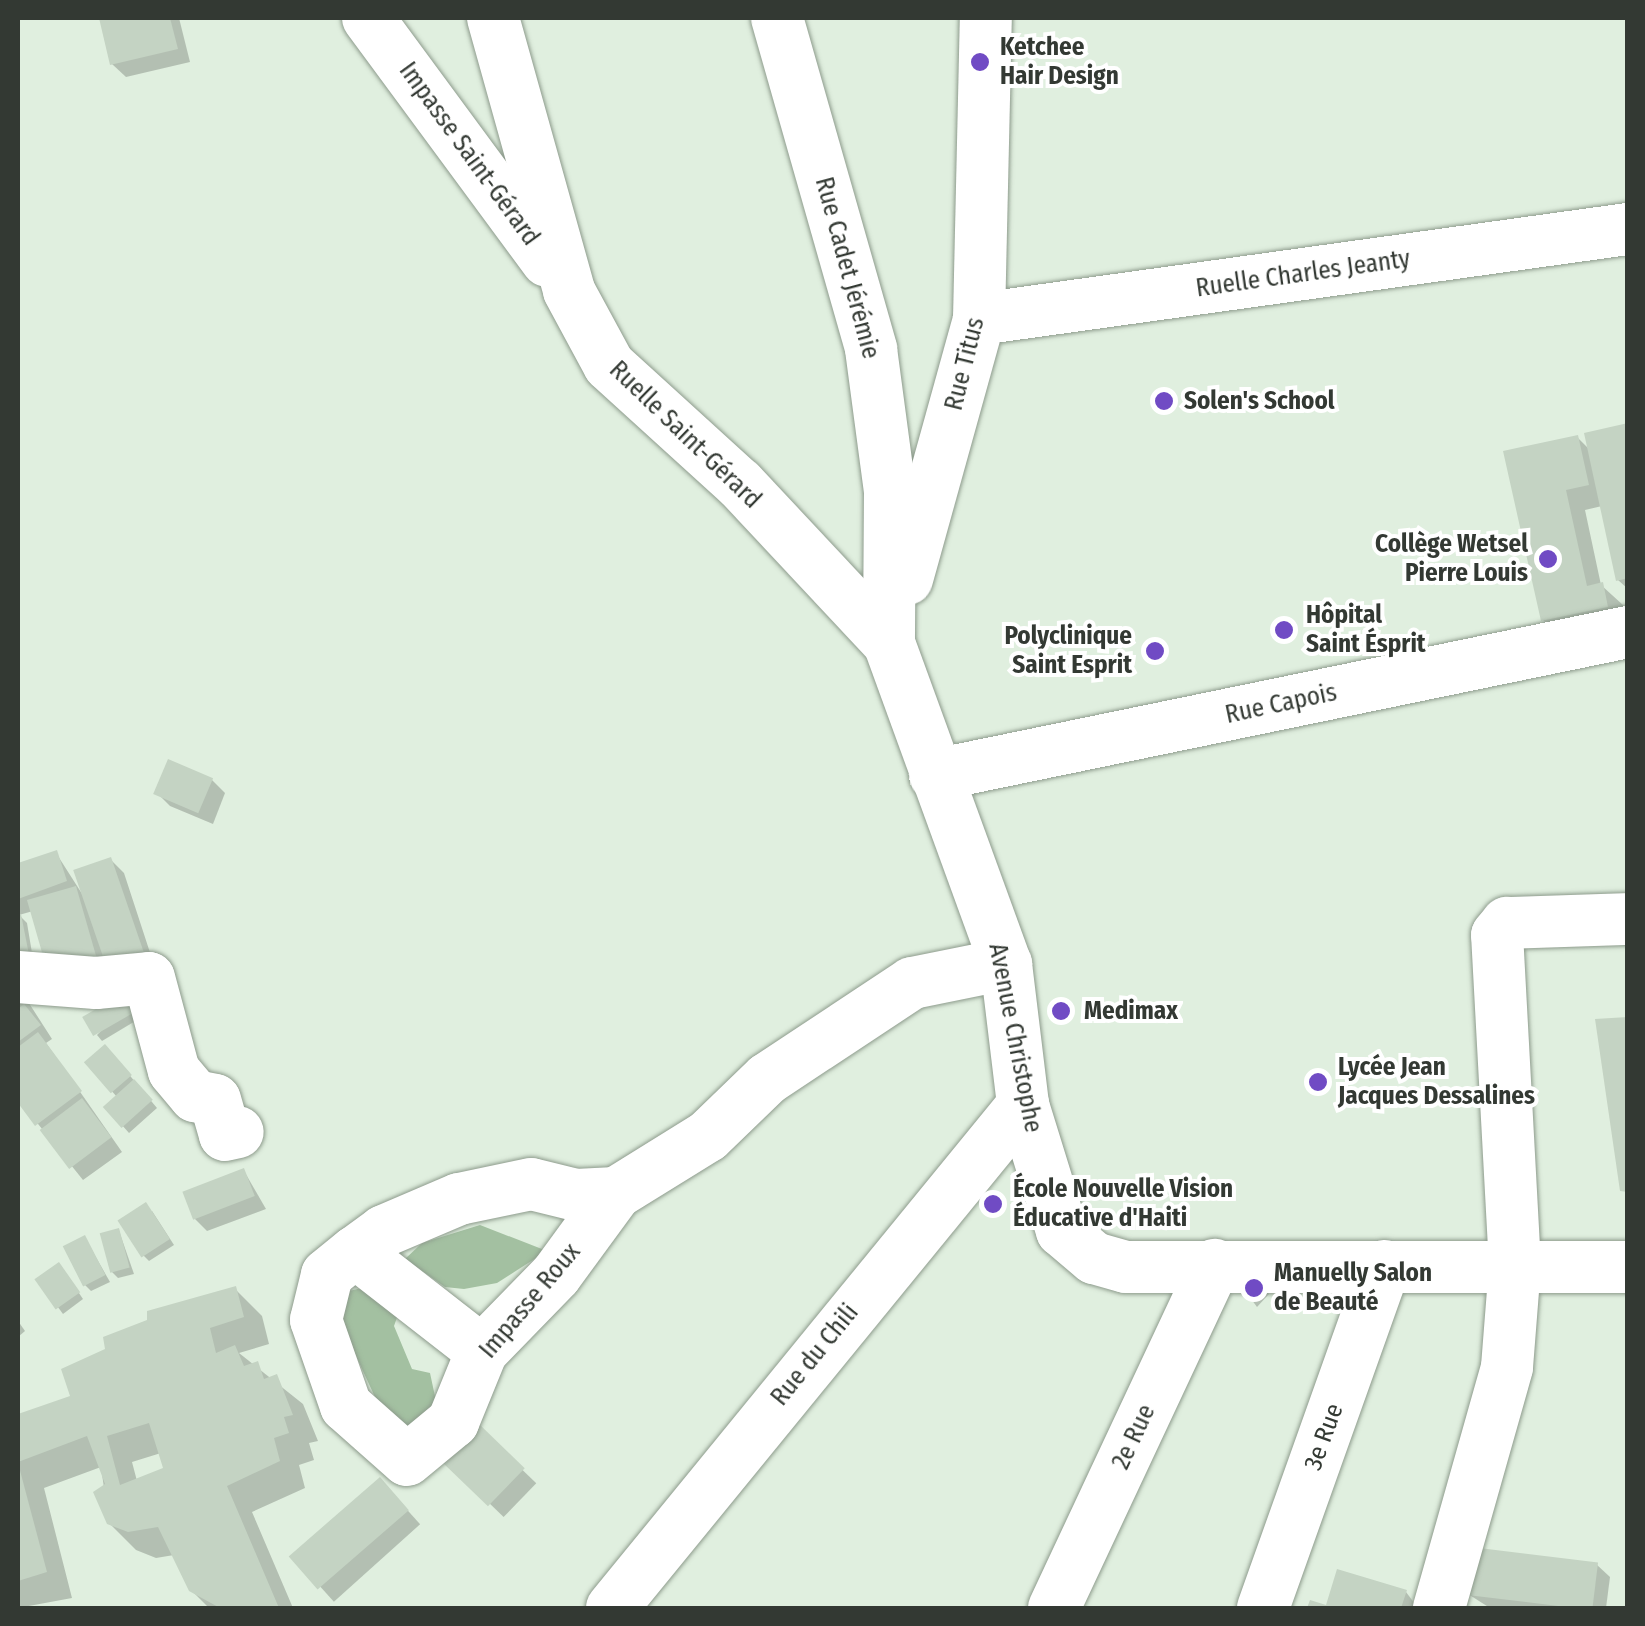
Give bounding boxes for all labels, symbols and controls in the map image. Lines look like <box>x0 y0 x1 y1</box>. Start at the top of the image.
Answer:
place label: Ketchee Hair Design <box>1000 33 1119 92</box>
marker: Ketchee Hair Design <box>969 51 991 73</box>
street label: Impasse Saint-Gérard <box>392 57 546 251</box>
street label: Rue Cadet Jérémie <box>808 174 886 362</box>
street label: Ruelle Charles Jeanty <box>1194 244 1412 304</box>
street label: Rue Titus <box>939 314 991 414</box>
street label: Ruelle Saint-Gérard <box>603 355 767 515</box>
place label: Solen's School <box>1184 386 1335 416</box>
marker: Solen's School <box>1153 390 1175 412</box>
place label: Collège Wetsel Pierre Louis <box>1375 530 1528 589</box>
marker: Collège Wetsel Pierre Louis <box>1537 548 1559 570</box>
place label: Hôpital Saint Ésprit <box>1306 601 1426 660</box>
marker: Hôpital Saint Ésprit <box>1271 617 1297 643</box>
place label: Polyclinique Saint Esprit <box>1004 622 1132 681</box>
marker: Polyclinique Saint Esprit <box>1142 638 1168 664</box>
street label: Rue Capois <box>1223 678 1339 730</box>
street label: Avenue Christophe <box>982 941 1048 1135</box>
place label: Medimax <box>1084 996 1178 1026</box>
marker: Medimax <box>1048 998 1074 1024</box>
place label: Lycée Jean Jacques Dessalines <box>1338 1053 1535 1112</box>
marker: Lycée Jean Jacques Dessalines <box>1307 1071 1329 1093</box>
place label: École Nouvelle Vision Éducative d'Haiti <box>1013 1175 1233 1234</box>
marker: École Nouvelle Vision Éducative d'Haiti <box>982 1193 1004 1215</box>
street label: Impasse Roux <box>473 1237 587 1365</box>
place label: Manuelly Salon de Beauté <box>1274 1259 1432 1318</box>
marker: Manuelly Salon de Beauté <box>1243 1277 1265 1299</box>
street label: Rue du Chili <box>765 1298 865 1412</box>
street label: 2e Rue <box>1106 1400 1162 1474</box>
street label: 3e Rue <box>1298 1400 1350 1474</box>

